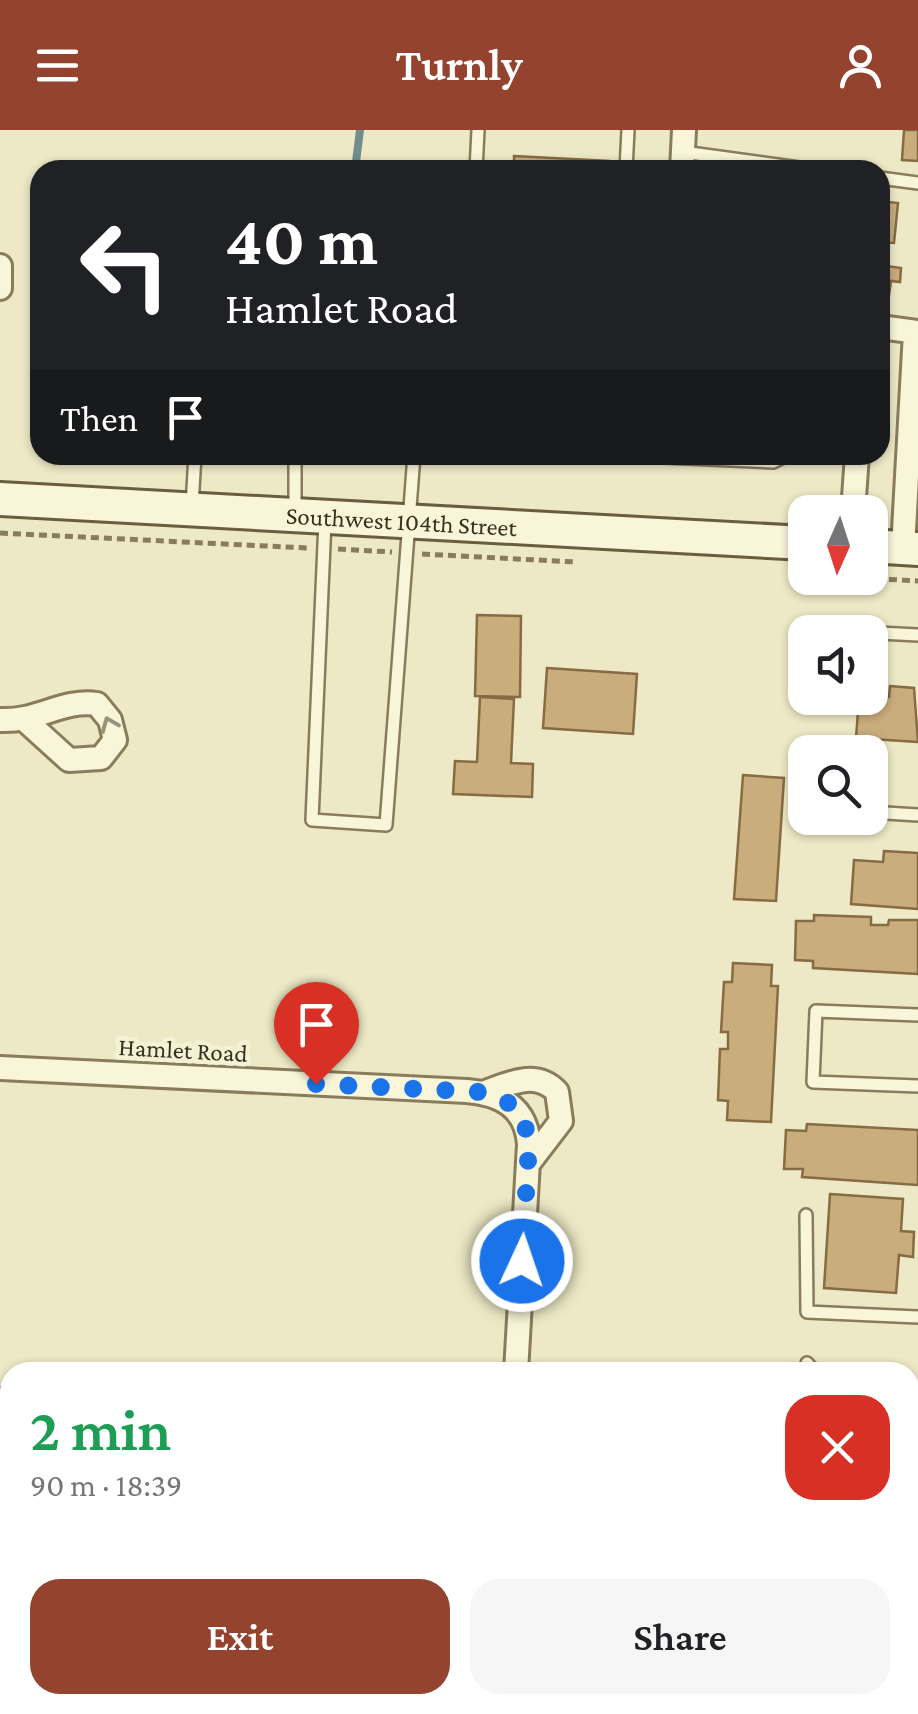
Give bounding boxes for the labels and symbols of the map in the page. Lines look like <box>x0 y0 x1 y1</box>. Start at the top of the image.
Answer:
north arrow <box>788 495 888 595</box>
street label: Southwest 104th Street <box>285 501 518 541</box>
one-way arrow <box>100 716 121 733</box>
pin <box>274 982 359 1085</box>
street label: Hamlet Road <box>118 1033 248 1067</box>
position arrow <box>470 1209 574 1313</box>

